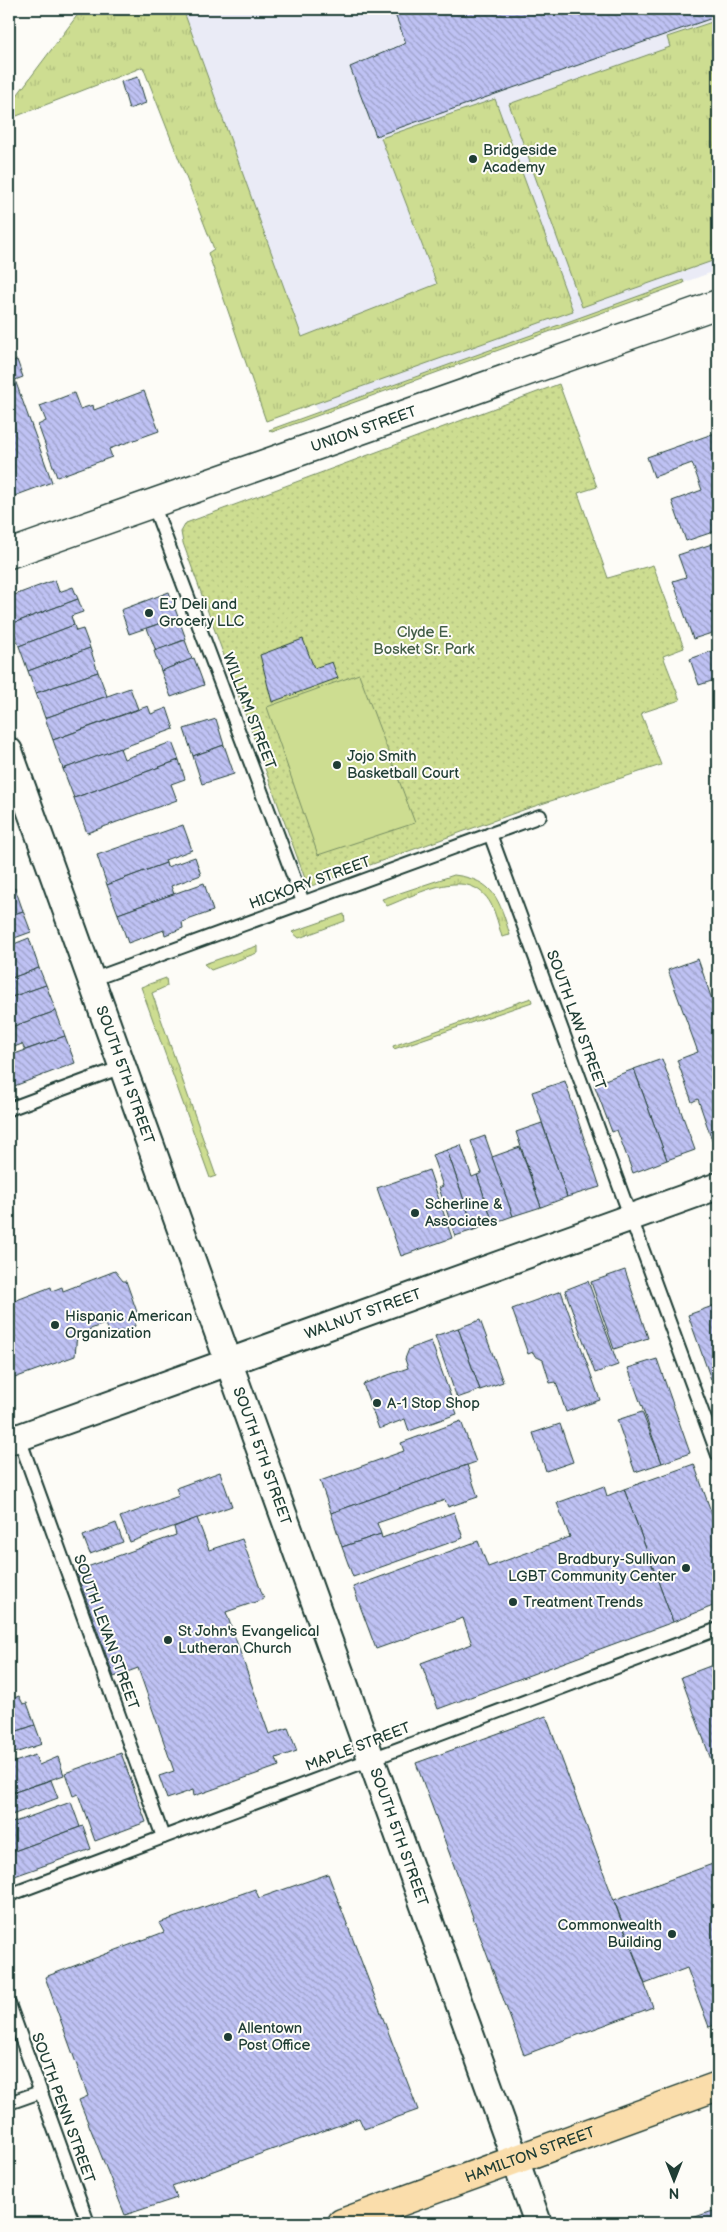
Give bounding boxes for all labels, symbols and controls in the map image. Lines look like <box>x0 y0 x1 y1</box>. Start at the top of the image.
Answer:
place label: Bridgeside Academy <box>483 141 557 177</box>
marker: Bridgeside Academy <box>467 153 479 165</box>
street label: UNION STREET <box>308 402 419 456</box>
place label: EJ Deli and Grocery LLC <box>159 595 245 631</box>
marker: EJ Deli and Grocery LLC <box>143 607 155 619</box>
park label: Clyde E. Bosket Sr. Park <box>373 623 475 659</box>
street label: WILLIAM STREET <box>218 650 280 772</box>
place label: Jojo Smith Basketball Court <box>347 747 459 783</box>
marker: Jojo Smith Basketball Court <box>331 759 343 771</box>
street label: HICKORY STREET <box>247 852 373 914</box>
street label: SOUTH LAW STREET <box>542 948 610 1092</box>
street label: SOUTH 5TH STREET <box>92 1003 159 1146</box>
place label: Scherline & Associates <box>425 1195 503 1231</box>
marker: Scherline & Associates <box>409 1207 421 1219</box>
street label: WALNUT STREET <box>302 1284 424 1343</box>
place label: Hispanic American Organization <box>65 1307 192 1343</box>
marker: Hispanic American Organization <box>49 1319 61 1331</box>
street label: SOUTH 5TH STREET <box>229 1384 296 1527</box>
place label: A-1 Stop Shop <box>387 1394 480 1413</box>
marker: A-1 Stop Shop <box>371 1397 383 1409</box>
place label: Bradbury-Sullivan LGBT Community Center <box>508 1550 677 1586</box>
street label: SOUTH LEVAN STREET <box>69 1552 143 1712</box>
marker: Bradbury-Sullivan LGBT Community Center <box>680 1562 692 1574</box>
place label: Treatment Trends <box>523 1593 644 1612</box>
marker: Treatment Trends <box>507 1596 519 1608</box>
place label: St John's Evangelical Lutheran Church <box>178 1622 319 1658</box>
marker: St John's Evangelical Lutheran Church <box>162 1634 174 1646</box>
street label: MAPLE STREET <box>303 1718 413 1776</box>
street label: SOUTH 5TH STREET <box>366 1765 433 1909</box>
place label: Commonwealth Building <box>558 1916 662 1952</box>
marker: Commonwealth Building <box>666 1928 678 1940</box>
place label: Allentown Post Office <box>238 2019 311 2055</box>
street label: SOUTH PENN STREET <box>27 2030 99 2186</box>
marker: Allentown Post Office <box>222 2031 234 2043</box>
street label: HAMILTON STREET <box>462 2122 598 2187</box>
north arrow <box>650 2154 700 2204</box>
text: N <box>669 2184 679 2201</box>

